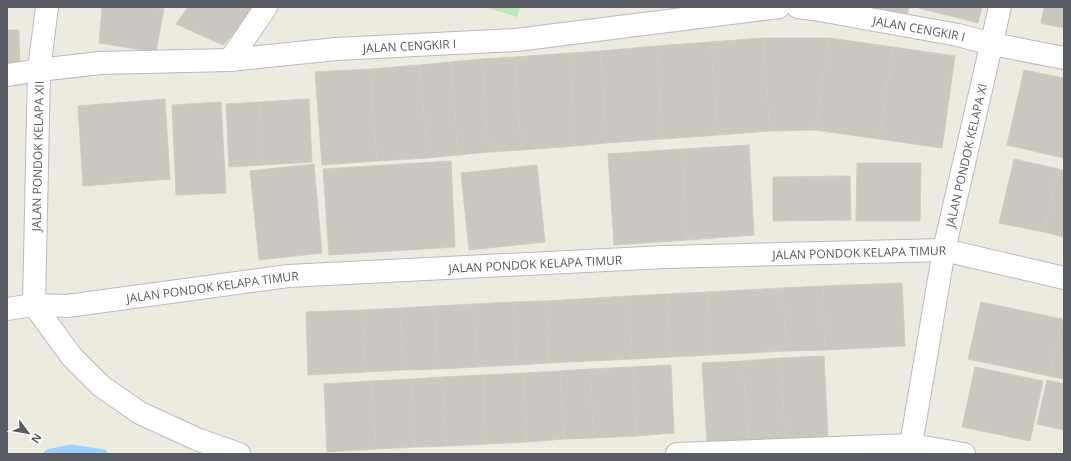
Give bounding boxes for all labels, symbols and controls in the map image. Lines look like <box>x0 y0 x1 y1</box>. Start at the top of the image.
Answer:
street label: JALAN CENGKIR I <box>871 11 967 45</box>
street label: JALAN CENGKIR I <box>361 35 457 56</box>
street label: JALAN PONDOK KELAPA XII <box>27 81 47 232</box>
street label: JALAN PONDOK KELAPA XI <box>941 82 991 230</box>
street label: JALAN PONDOK KELAPA TIMUR <box>771 241 947 263</box>
street label: JALAN PONDOK KELAPA TIMUR <box>447 251 623 276</box>
street label: JALAN PONDOK KELAPA TIMUR <box>124 267 300 307</box>
north arrow <box>8 413 48 453</box>
text: N <box>28 431 46 446</box>

